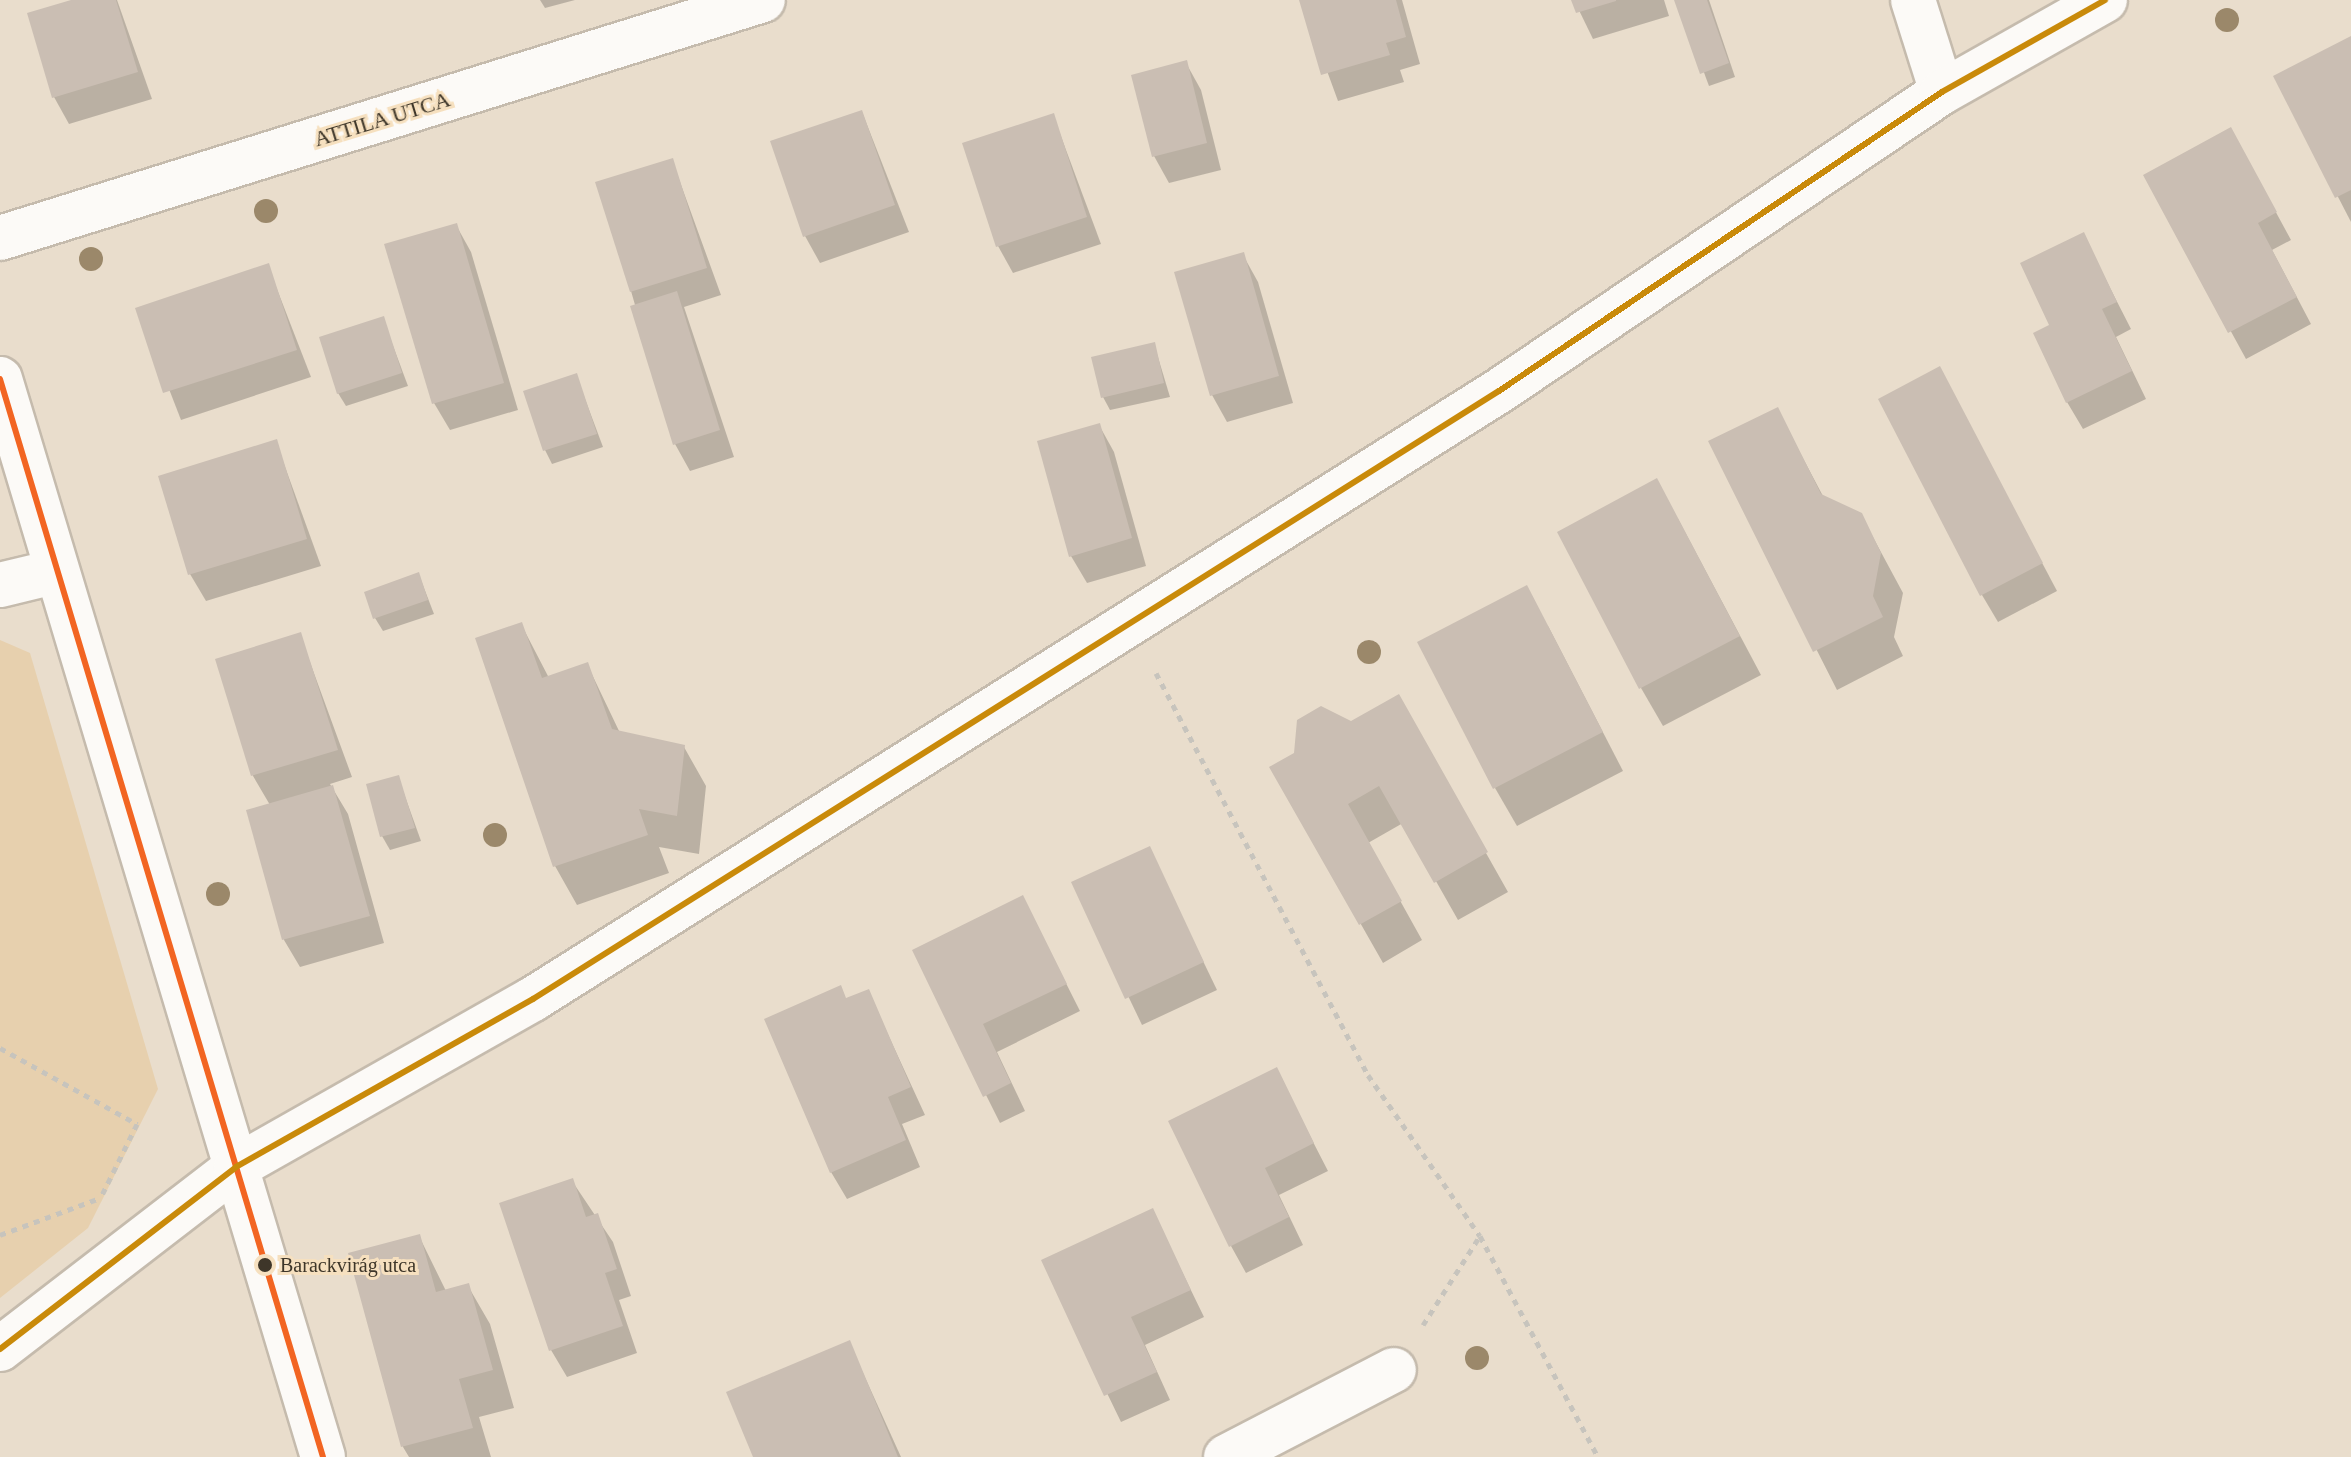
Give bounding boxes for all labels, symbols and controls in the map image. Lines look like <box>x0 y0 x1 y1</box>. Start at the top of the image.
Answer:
street label: ATTILA UTCA <box>310 86 454 152</box>
place label: Barackvirág utca <box>280 1253 416 1277</box>
marker: Barackvirág utca <box>257 1257 273 1273</box>

